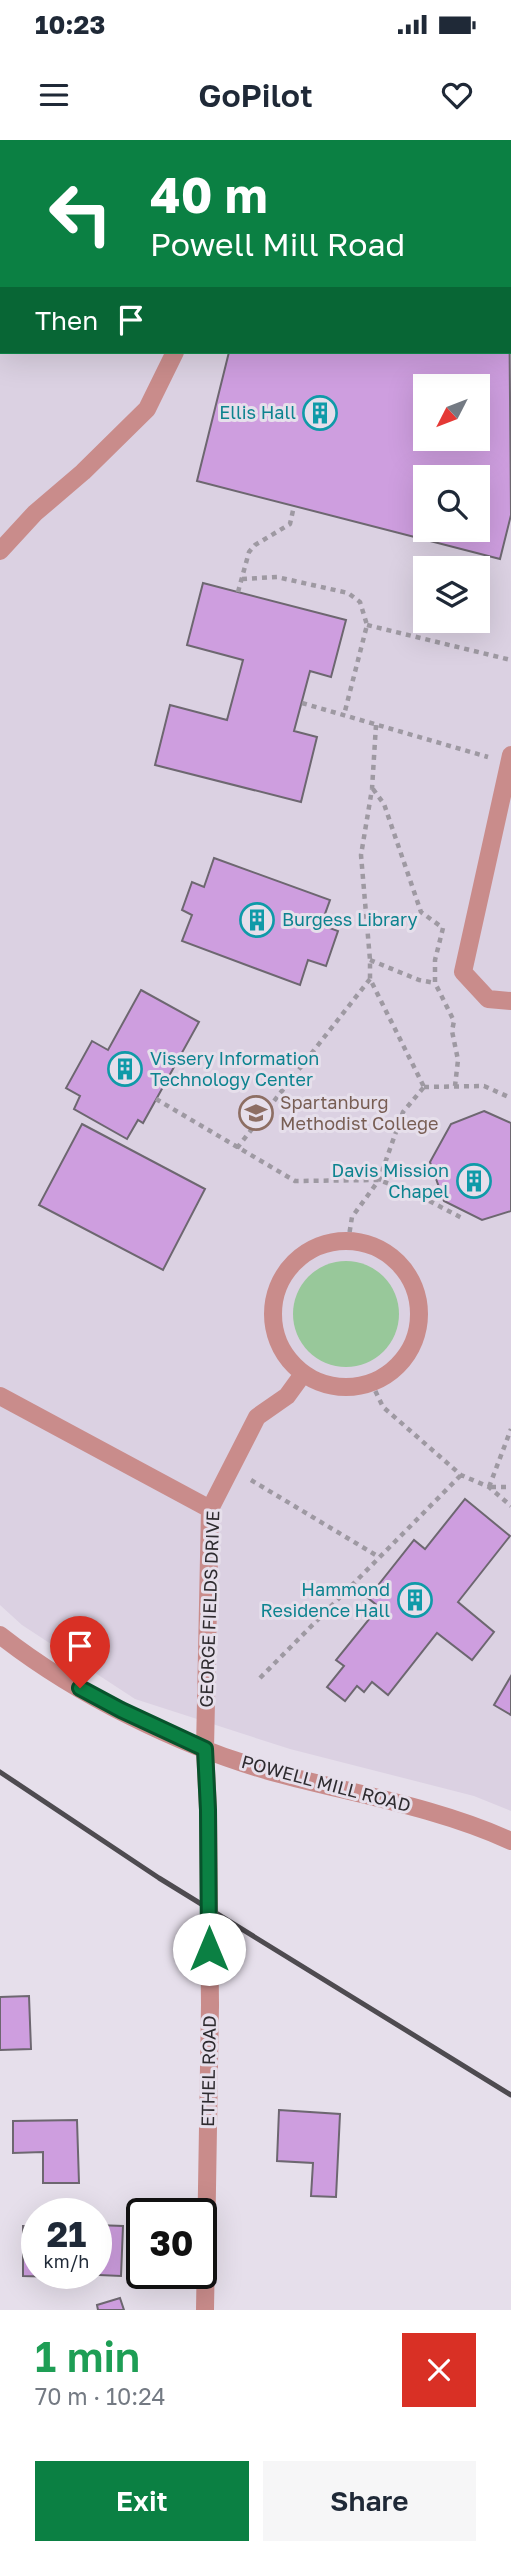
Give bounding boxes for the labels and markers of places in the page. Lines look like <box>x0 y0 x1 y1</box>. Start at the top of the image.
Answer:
building icon: Ellis Hall <box>301 394 339 432</box>
place label: Ellis Hall <box>219 401 296 423</box>
building icon: Burgess Library <box>238 901 276 939</box>
place label: Burgess Library <box>282 908 418 930</box>
place label: Vissery Information Technology Center <box>150 1047 319 1090</box>
building icon: Vissery Information Technology Center <box>106 1050 144 1088</box>
place label: Spartanburg Methodist College <box>280 1091 438 1134</box>
school or university icon: Spartanburg Methodist College <box>237 1094 275 1132</box>
place label: Davis Mission Chapel <box>332 1159 449 1202</box>
building icon: Davis Mission Chapel <box>455 1162 493 1200</box>
place label: Hammond Residence Hall <box>260 1578 390 1621</box>
building icon: Hammond Residence Hall <box>396 1581 434 1619</box>
pin <box>50 1616 110 1688</box>

